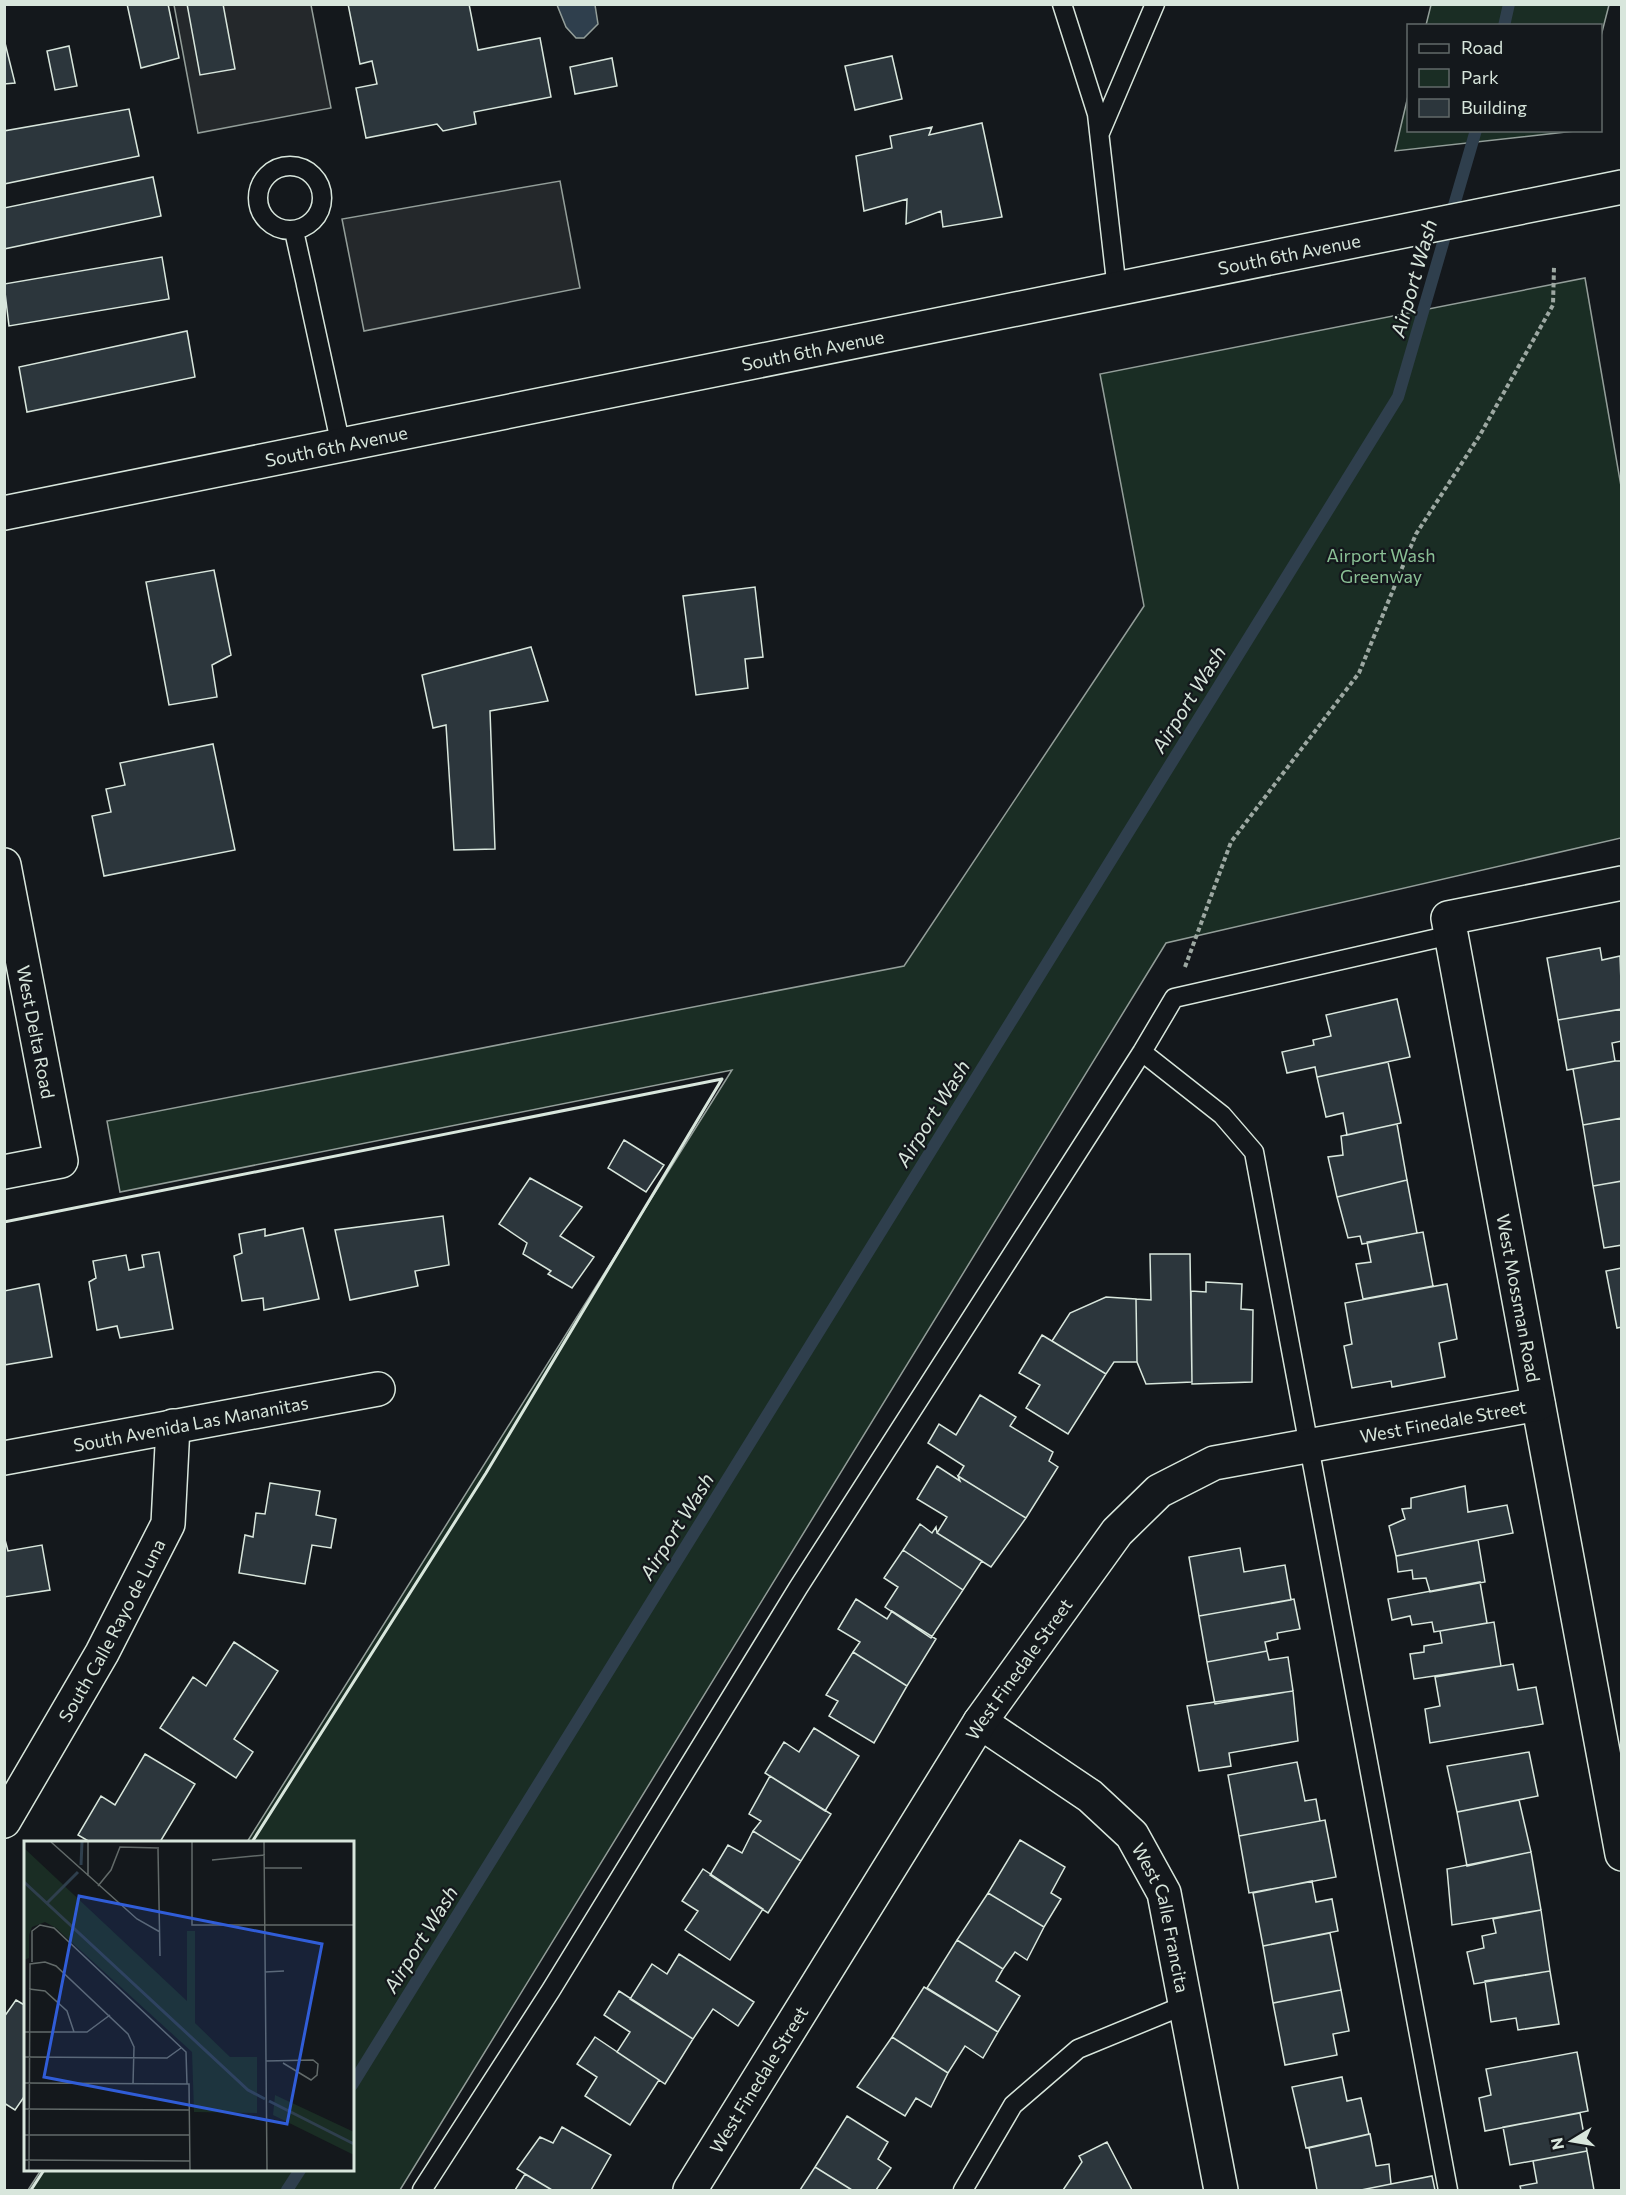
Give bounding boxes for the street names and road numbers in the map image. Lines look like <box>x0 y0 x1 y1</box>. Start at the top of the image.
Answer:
street label: South 6th Avenue <box>1216 229 1362 279</box>
street label: South 6th Avenue <box>740 325 886 375</box>
street label: South 6th Avenue <box>263 421 409 471</box>
street label: West Delta Road <box>13 963 60 1100</box>
street label: West Mossman Road <box>1492 1212 1545 1384</box>
street label: South Avenida Las Mananitas <box>72 1391 310 1456</box>
street label: West Finedale Street <box>1358 1395 1528 1447</box>
street label: South Calle Rayo de Luna <box>53 1535 169 1726</box>
street label: West Finedale Street <box>961 1594 1077 1744</box>
street label: West Calle Francita <box>1128 1839 1194 1994</box>
street label: West Finedale Street <box>705 2002 812 2157</box>

